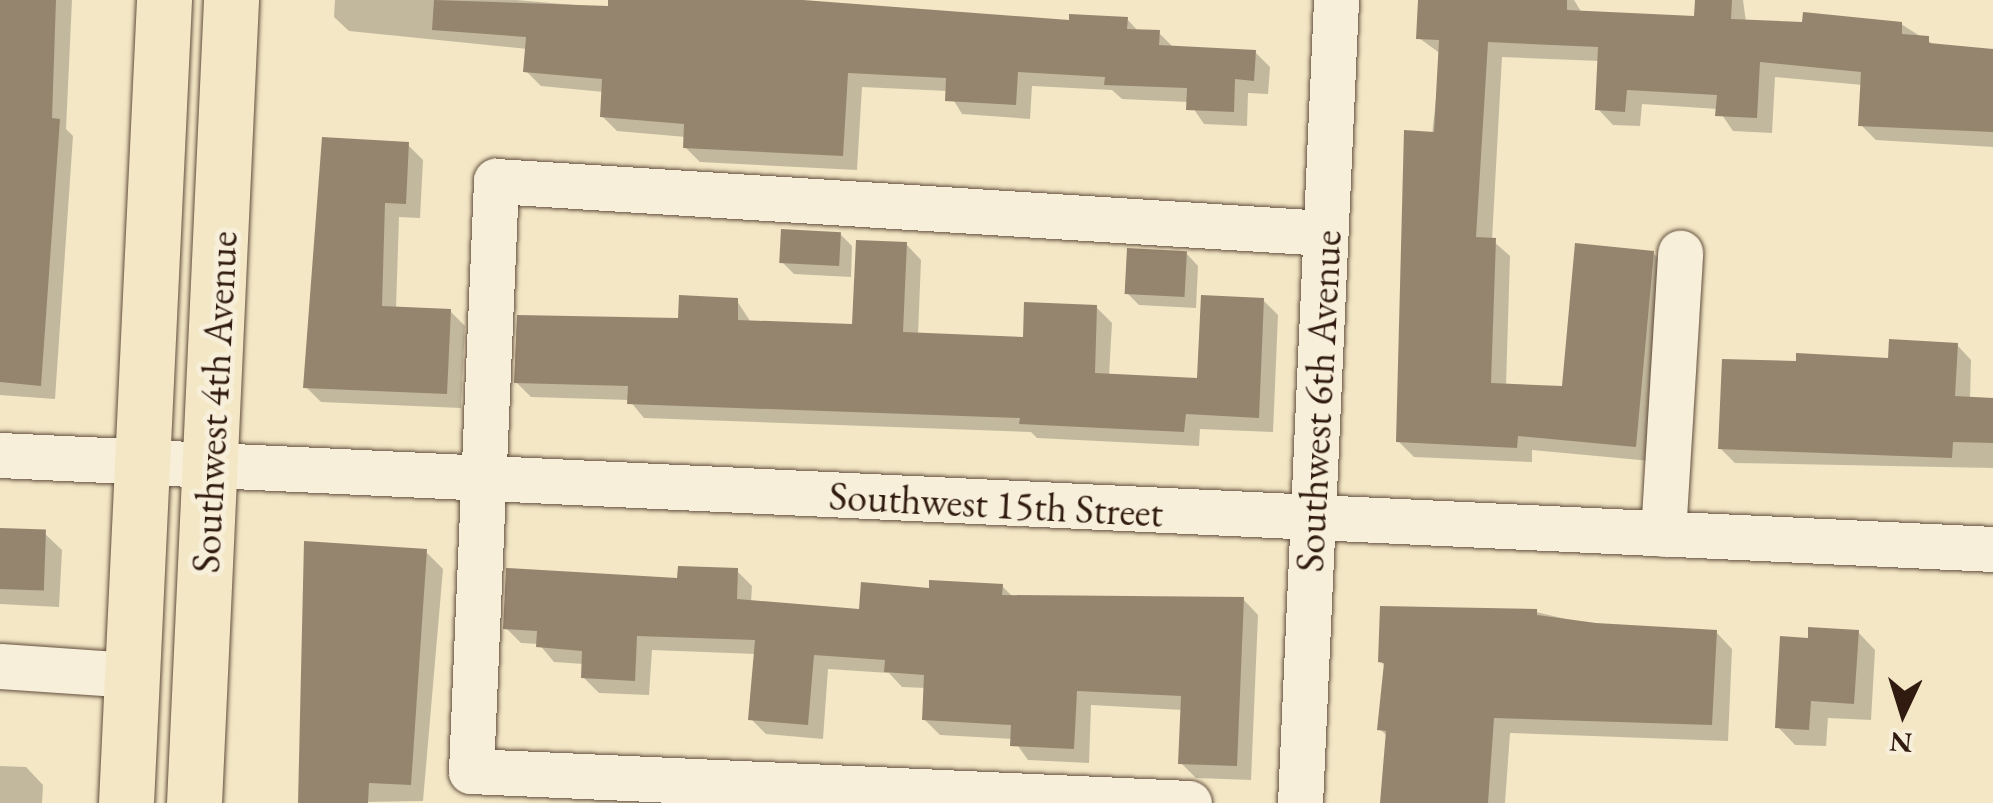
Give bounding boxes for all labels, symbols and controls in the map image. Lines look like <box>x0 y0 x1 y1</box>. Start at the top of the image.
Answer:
street label: Southwest 6th Avenue <box>1285 229 1351 573</box>
street label: Southwest 4th Avenue <box>181 230 247 574</box>
street label: Southwest 15th Street <box>828 471 1164 537</box>
north arrow <box>1853 663 1953 763</box>
text: N <box>1888 724 1913 762</box>

